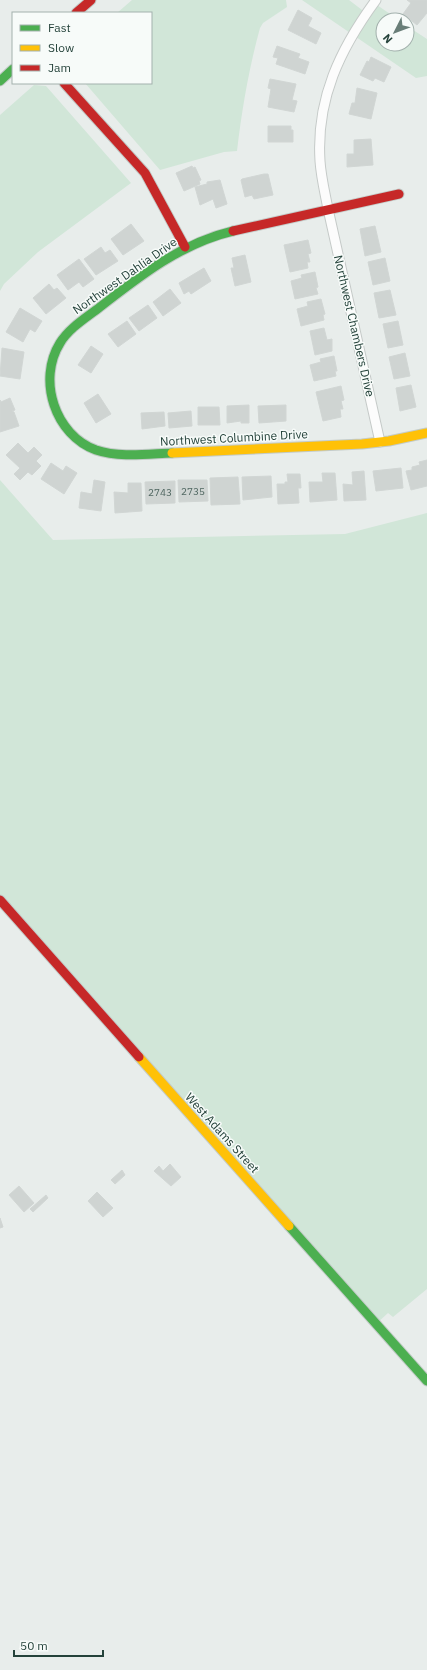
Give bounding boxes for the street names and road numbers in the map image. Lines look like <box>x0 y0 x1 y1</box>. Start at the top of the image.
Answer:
street label: Northwest Dahlia Drive <box>70 234 180 317</box>
street label: Northwest Chambers Drive <box>331 254 378 399</box>
street label: Northwest Columbine Drive <box>160 426 309 449</box>
street label: West Adams Street <box>182 1089 262 1176</box>

